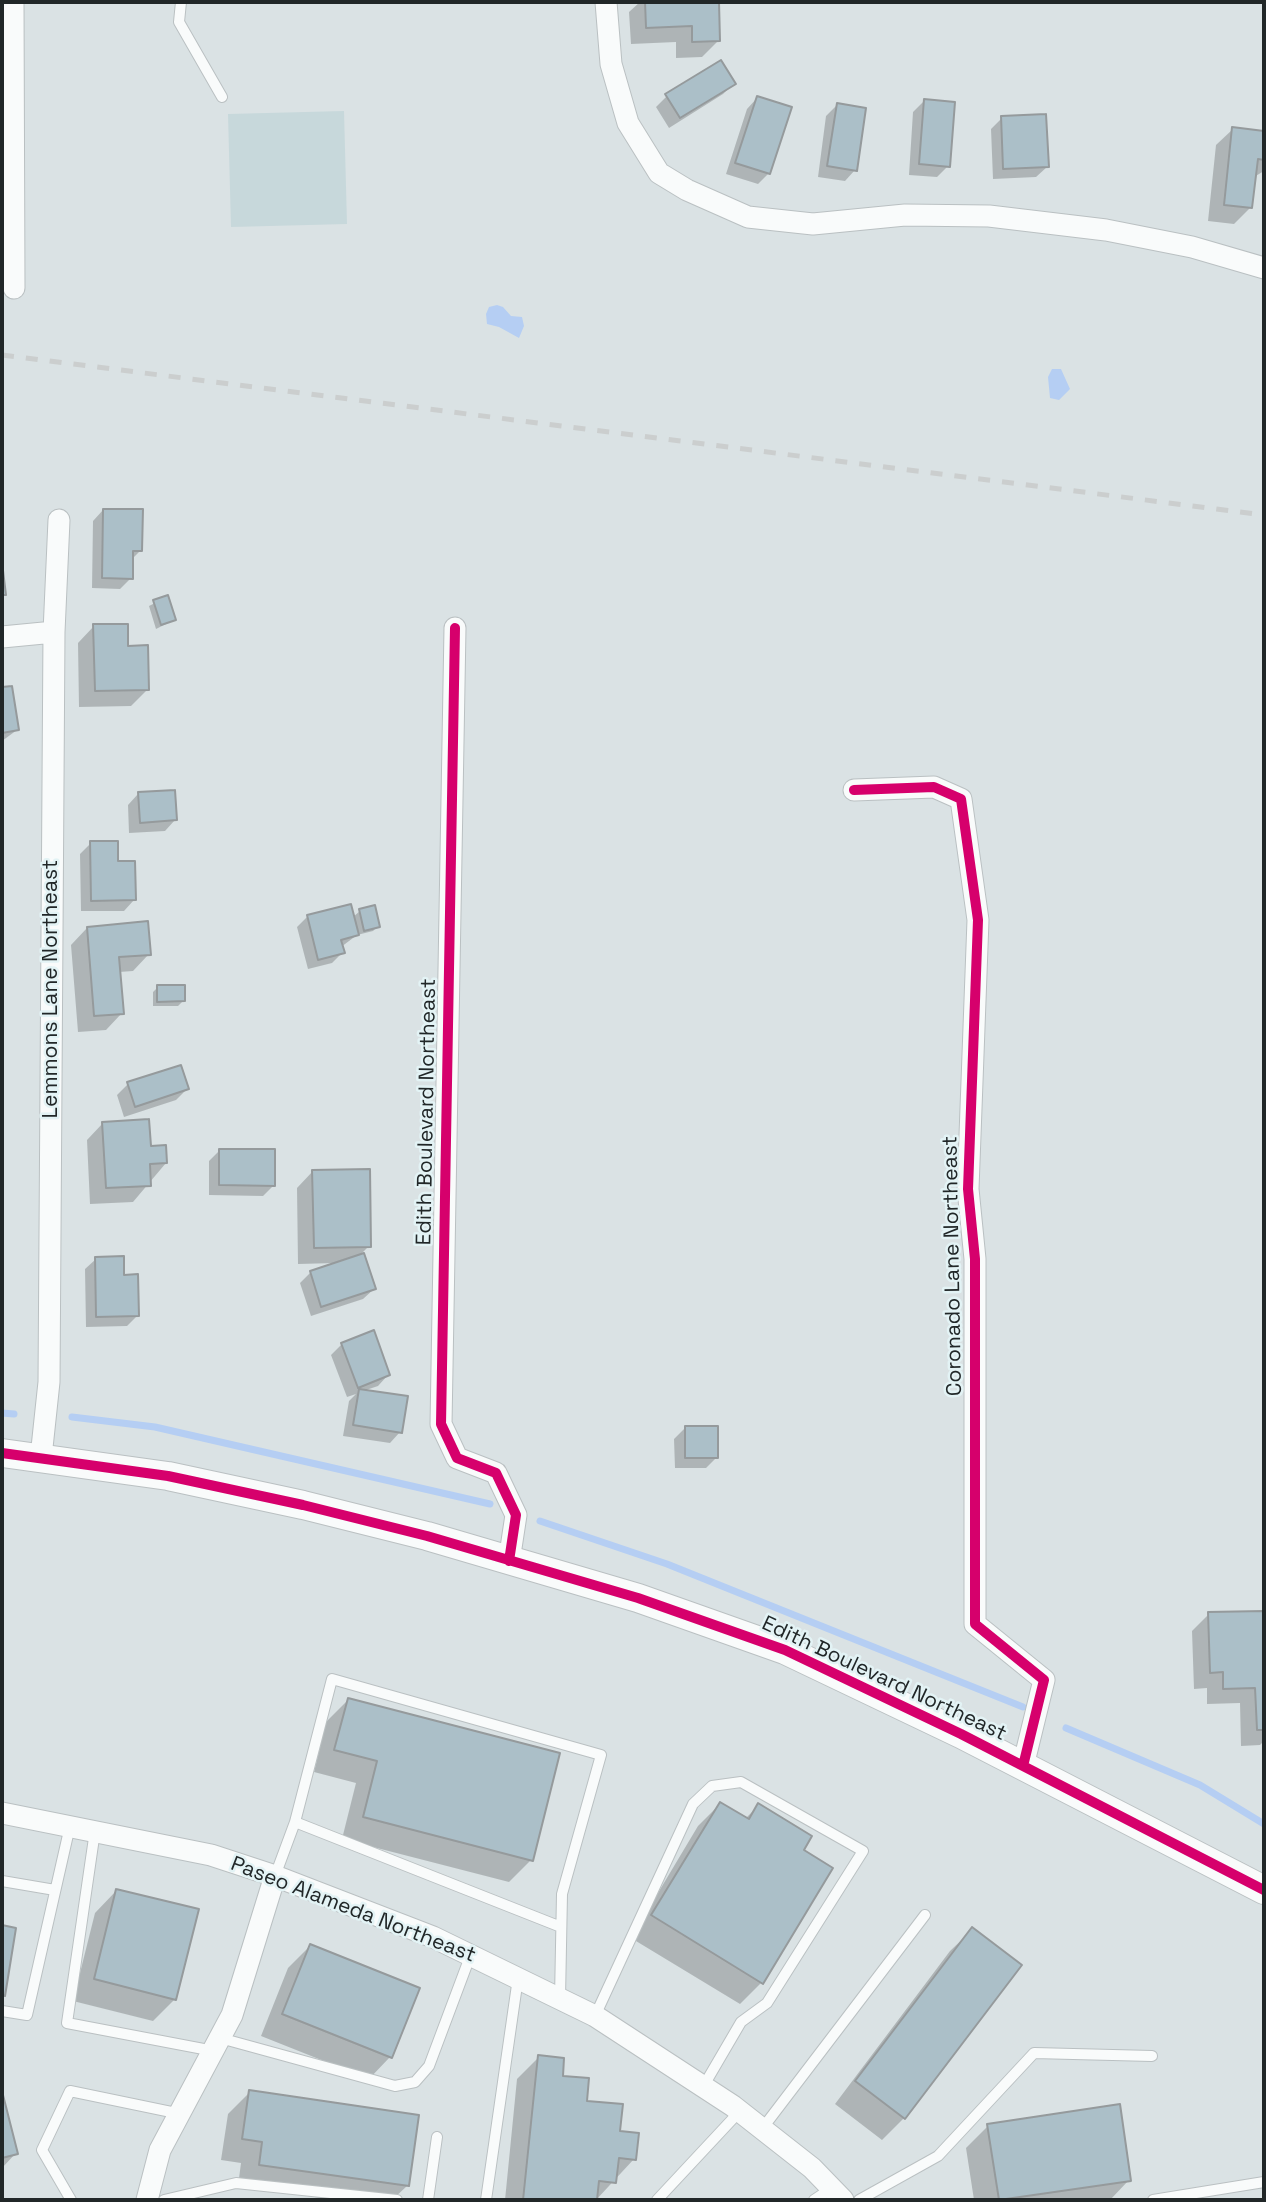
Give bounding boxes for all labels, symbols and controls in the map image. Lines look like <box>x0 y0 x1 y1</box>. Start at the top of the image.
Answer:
street label: Lemmons Lane Northeast <box>38 860 64 1118</box>
street label: Edith Boulevard Northeast <box>412 978 442 1246</box>
street label: Coronado Lane Northeast <box>938 1136 968 1396</box>
street label: Edith Boulevard Northeast <box>758 1611 1010 1747</box>
street label: Paseo Alameda Northeast <box>227 1852 479 1968</box>

